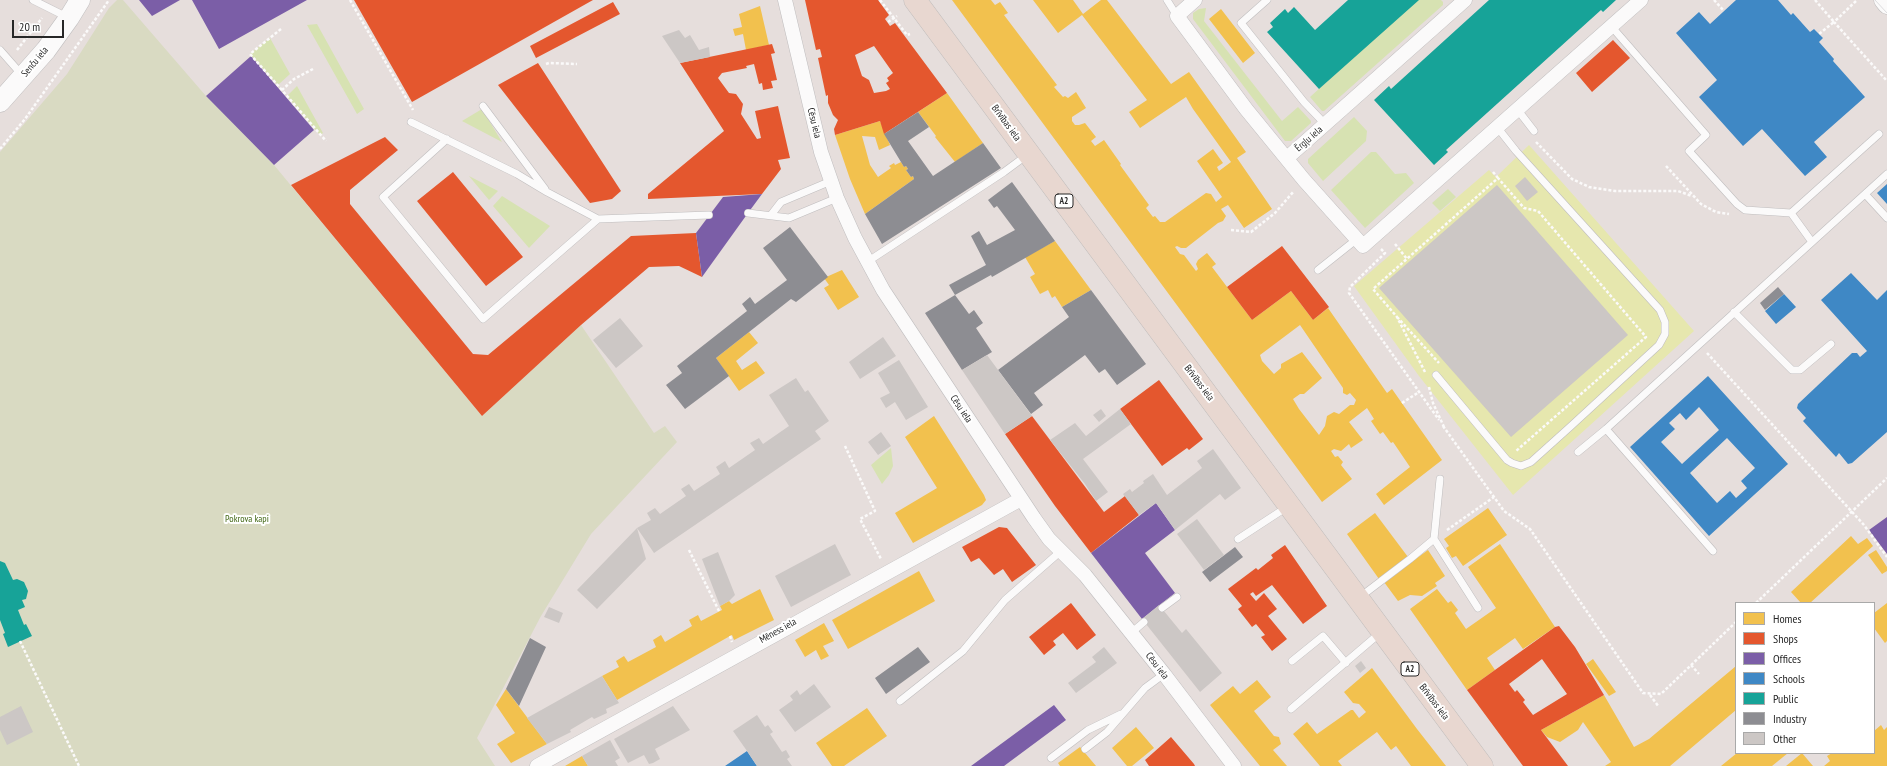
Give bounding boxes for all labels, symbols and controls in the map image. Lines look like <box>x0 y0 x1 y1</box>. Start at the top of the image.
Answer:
scale bar <box>14 12 66 38</box>
text: 20 m <box>19 19 40 34</box>
street label: Senču iela <box>19 45 51 79</box>
street label: Brīvības iela <box>989 102 1023 144</box>
street label: Cēsu iela <box>804 107 824 139</box>
street label: Ērgļu iela <box>1293 124 1325 154</box>
road number: A2 <box>1055 194 1073 208</box>
street label: Brīvības iela <box>1182 363 1216 403</box>
street label: Cēsu iela <box>947 393 975 425</box>
park label: Pokrova kapi <box>225 513 269 525</box>
legend <box>1735 602 1875 754</box>
text: Homes <box>1773 611 1801 626</box>
street label: Mēness iela <box>757 616 799 646</box>
text: Shops <box>1773 631 1798 646</box>
street label: Cēsu iela <box>1143 650 1171 682</box>
text: Offices <box>1773 651 1801 666</box>
road number: A2 <box>1401 662 1419 676</box>
text: Schools <box>1773 671 1805 686</box>
street label: Brīvības iela <box>1417 682 1451 722</box>
text: Public <box>1773 691 1798 706</box>
text: Industry <box>1773 711 1807 726</box>
text: Other <box>1773 731 1796 746</box>

